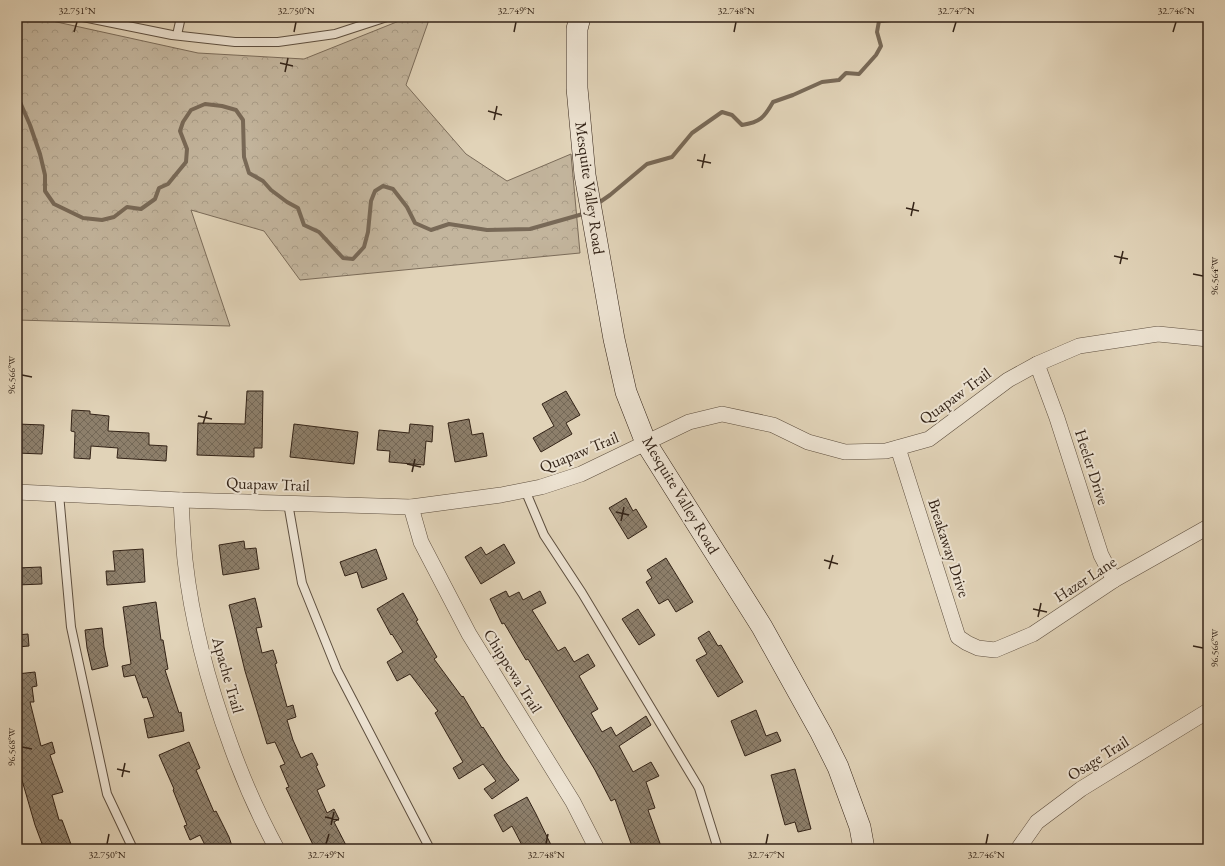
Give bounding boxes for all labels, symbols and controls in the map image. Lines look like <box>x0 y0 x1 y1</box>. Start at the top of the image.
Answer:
text: 32.751°N <box>58 4 96 17</box>
text: 32.750°N <box>277 4 315 17</box>
text: 32.749°N <box>497 4 535 17</box>
text: 32.748°N <box>717 4 755 17</box>
text: 32.747°N <box>937 4 975 17</box>
text: 32.746°N <box>1157 4 1195 17</box>
street label: Mesquite Valley Road <box>570 120 610 257</box>
text: 96.564°W <box>1208 256 1221 295</box>
text: 96.566°W <box>5 355 18 394</box>
street label: Quapaw Trail <box>915 363 995 429</box>
street label: Quapaw Trail <box>536 427 622 477</box>
street label: Heeler Drive <box>1070 427 1114 507</box>
street label: Mesquite Valley Road <box>638 432 725 559</box>
street label: Quapaw Trail <box>226 472 310 496</box>
street label: Breakaway Drive <box>923 496 975 600</box>
street label: Hazer Lane <box>1050 551 1120 607</box>
street label: Chippewa Trail <box>479 625 547 717</box>
text: 96.566°W <box>1208 628 1221 667</box>
street label: Apache Trail <box>207 634 249 716</box>
text: 96.568°W <box>5 727 18 766</box>
street label: Osage Trail <box>1063 731 1133 785</box>
text: 32.750°N <box>88 848 126 861</box>
text: 32.749°N <box>307 848 345 861</box>
text: 32.748°N <box>527 848 565 861</box>
text: 32.747°N <box>747 848 785 861</box>
text: 32.746°N <box>967 848 1005 861</box>

